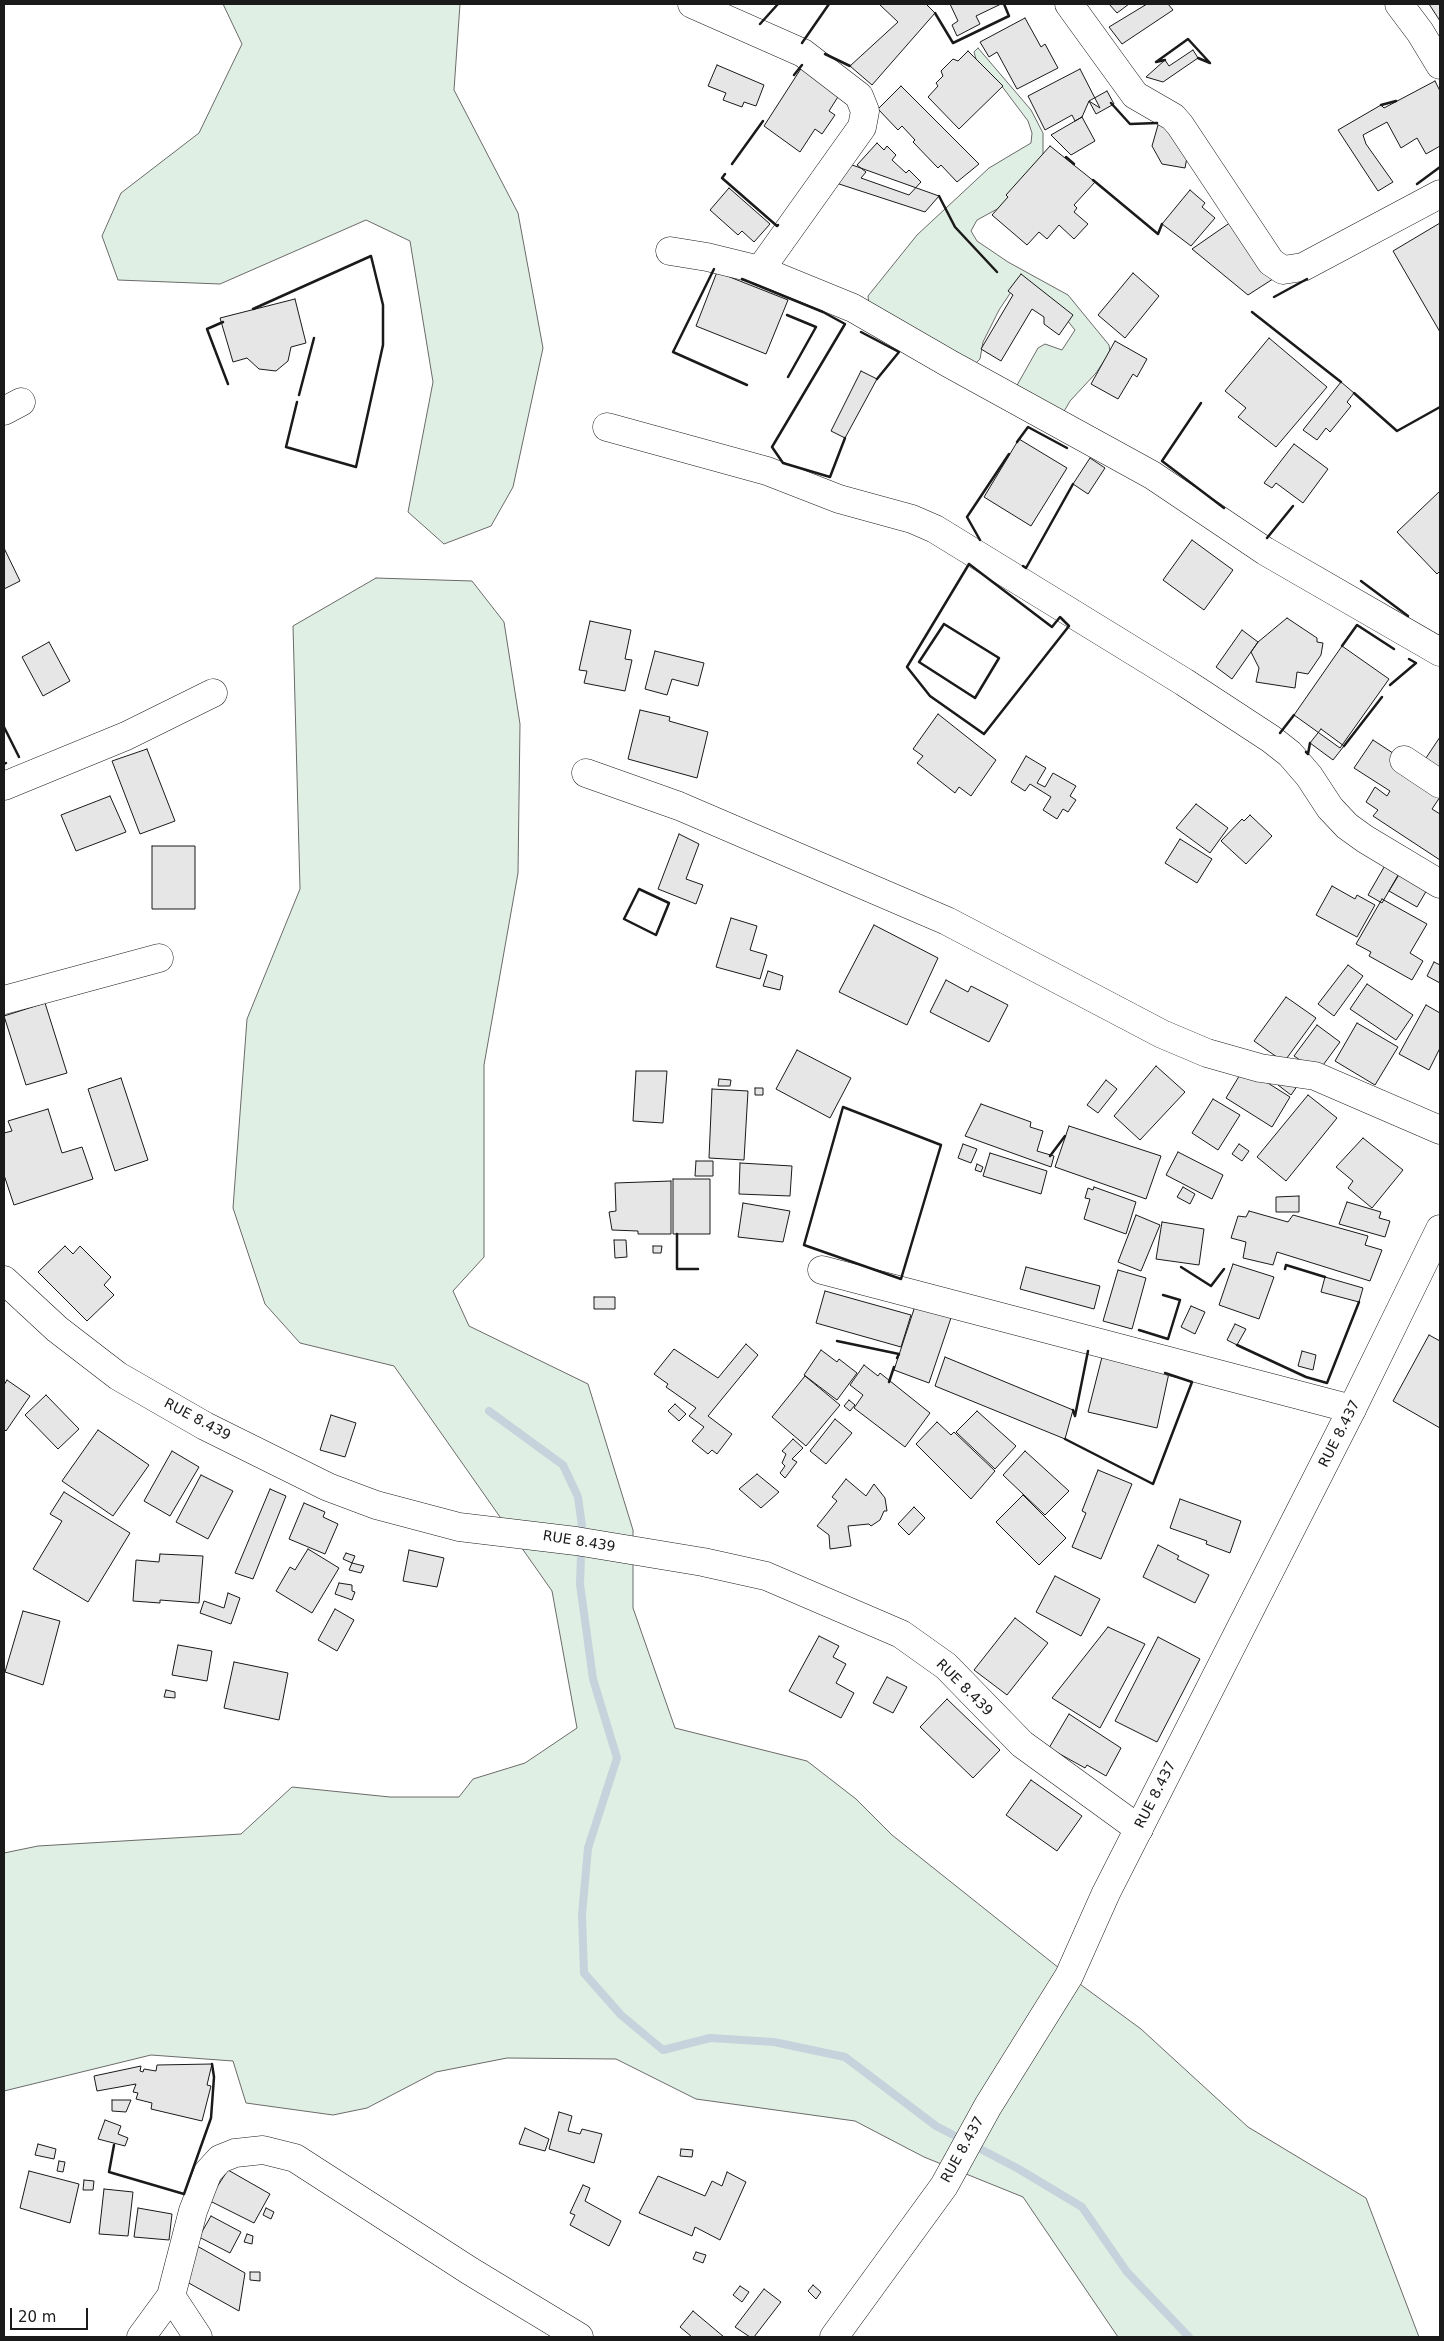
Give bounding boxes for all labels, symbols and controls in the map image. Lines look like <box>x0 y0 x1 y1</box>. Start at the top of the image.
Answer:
street label: RUE 8.439 <box>161 1395 233 1445</box>
street label: RUE 8.437 <box>1316 1398 1364 1470</box>
street label: RUE 8.439 <box>541 1528 617 1556</box>
street label: RUE 8.439 <box>932 1656 996 1720</box>
street label: RUE 8.437 <box>1132 1759 1180 1831</box>
street label: RUE 8.437 <box>938 2114 988 2186</box>
scale bar <box>12 2298 90 2330</box>
text: 20 m <box>18 2308 56 2326</box>

